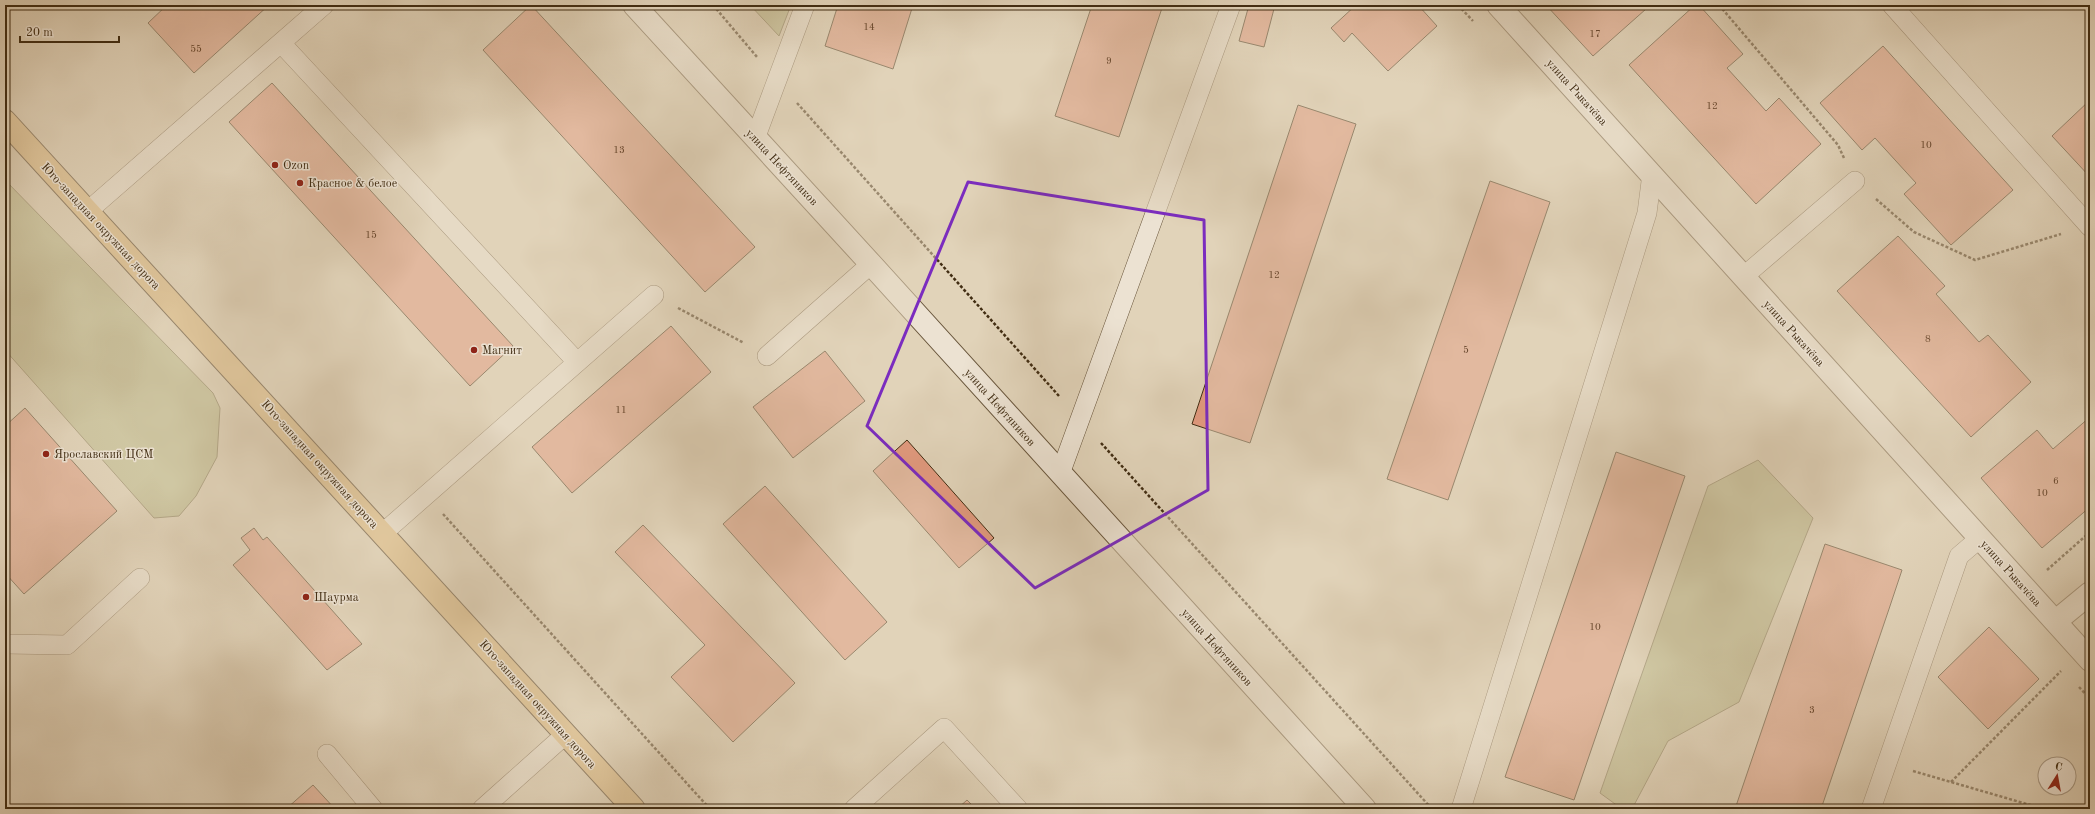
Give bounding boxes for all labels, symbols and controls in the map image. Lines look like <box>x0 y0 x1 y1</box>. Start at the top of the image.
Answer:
scale bar <box>20 18 119 44</box>
house number: 14 <box>863 22 875 32</box>
text: 20 m <box>26 27 53 39</box>
house number: 17 <box>1589 29 1601 39</box>
house number: 55 <box>190 44 202 54</box>
house number: 9 <box>1106 56 1112 66</box>
street label: улица Рыкачёва <box>1543 57 1609 128</box>
house number: 12 <box>1706 101 1718 111</box>
street label: улица Нефтяников <box>743 127 820 208</box>
house number: 10 <box>1920 140 1932 150</box>
house number: 13 <box>613 145 625 155</box>
marker: Ozon <box>270 160 280 170</box>
place label: Ozon <box>283 160 310 172</box>
street label: Юго-западная окружная дорога <box>39 161 162 292</box>
marker: Красное & белое <box>295 178 305 188</box>
place label: Красное & белое <box>308 178 398 190</box>
house number: 15 <box>365 230 377 240</box>
house number: 12 <box>1268 270 1280 280</box>
street label: улица Рыкачёва <box>1760 298 1826 369</box>
house number: 8 <box>1925 334 1931 344</box>
marker: Магнит <box>469 345 479 355</box>
place label: Магнит <box>482 345 522 357</box>
house number: 5 <box>1463 345 1469 355</box>
street label: улица Нефтяников <box>961 367 1037 449</box>
street label: Юго-западная окружная дорога <box>259 398 380 531</box>
house number: 11 <box>615 405 627 415</box>
marker: Ярославский ЦСМ <box>41 449 51 459</box>
place label: Ярославский ЦСМ <box>54 449 153 461</box>
house number: 6 <box>2053 476 2059 486</box>
house number: 10 <box>2036 488 2048 498</box>
street label: улица Рыкачёва <box>1977 538 2043 609</box>
marker: Шаурма <box>301 592 311 602</box>
place label: Шаурма <box>314 592 359 604</box>
street label: улица Нефтяников <box>1178 607 1254 689</box>
house number: 10 <box>1589 622 1601 632</box>
street label: Юго-западная окружная дорога <box>477 638 598 771</box>
house number: 3 <box>1809 705 1815 715</box>
north arrow <box>2037 756 2077 796</box>
text: С <box>2054 762 2063 774</box>

